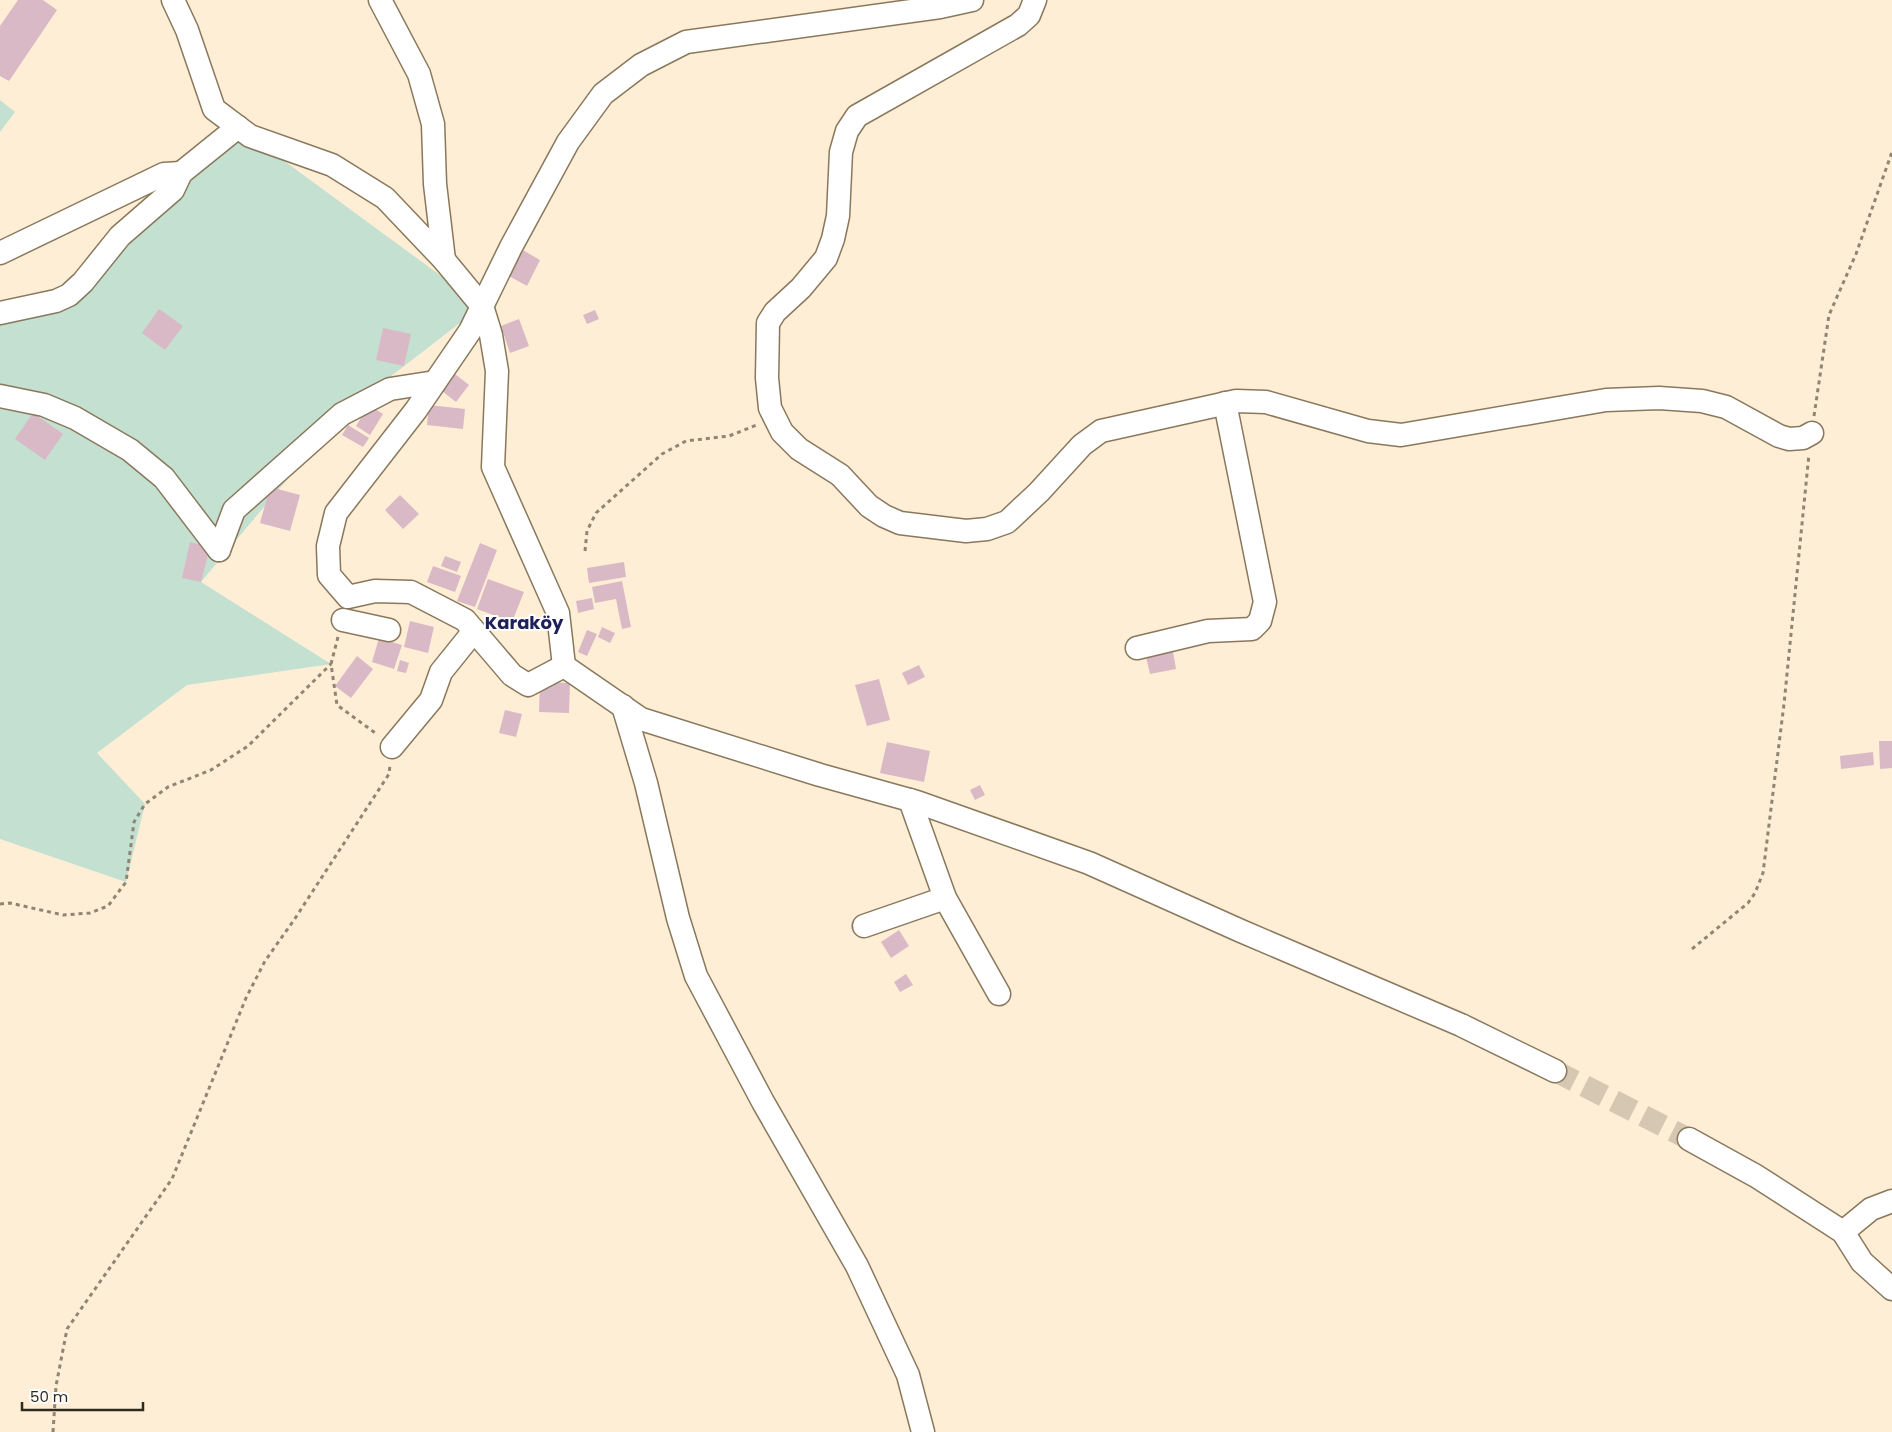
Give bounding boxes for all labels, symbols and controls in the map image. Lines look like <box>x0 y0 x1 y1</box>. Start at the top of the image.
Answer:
district label: Karaköy <box>485 610 564 635</box>
scale bar <box>22 1380 144 1412</box>
text: 50 m <box>30 1386 68 1407</box>

